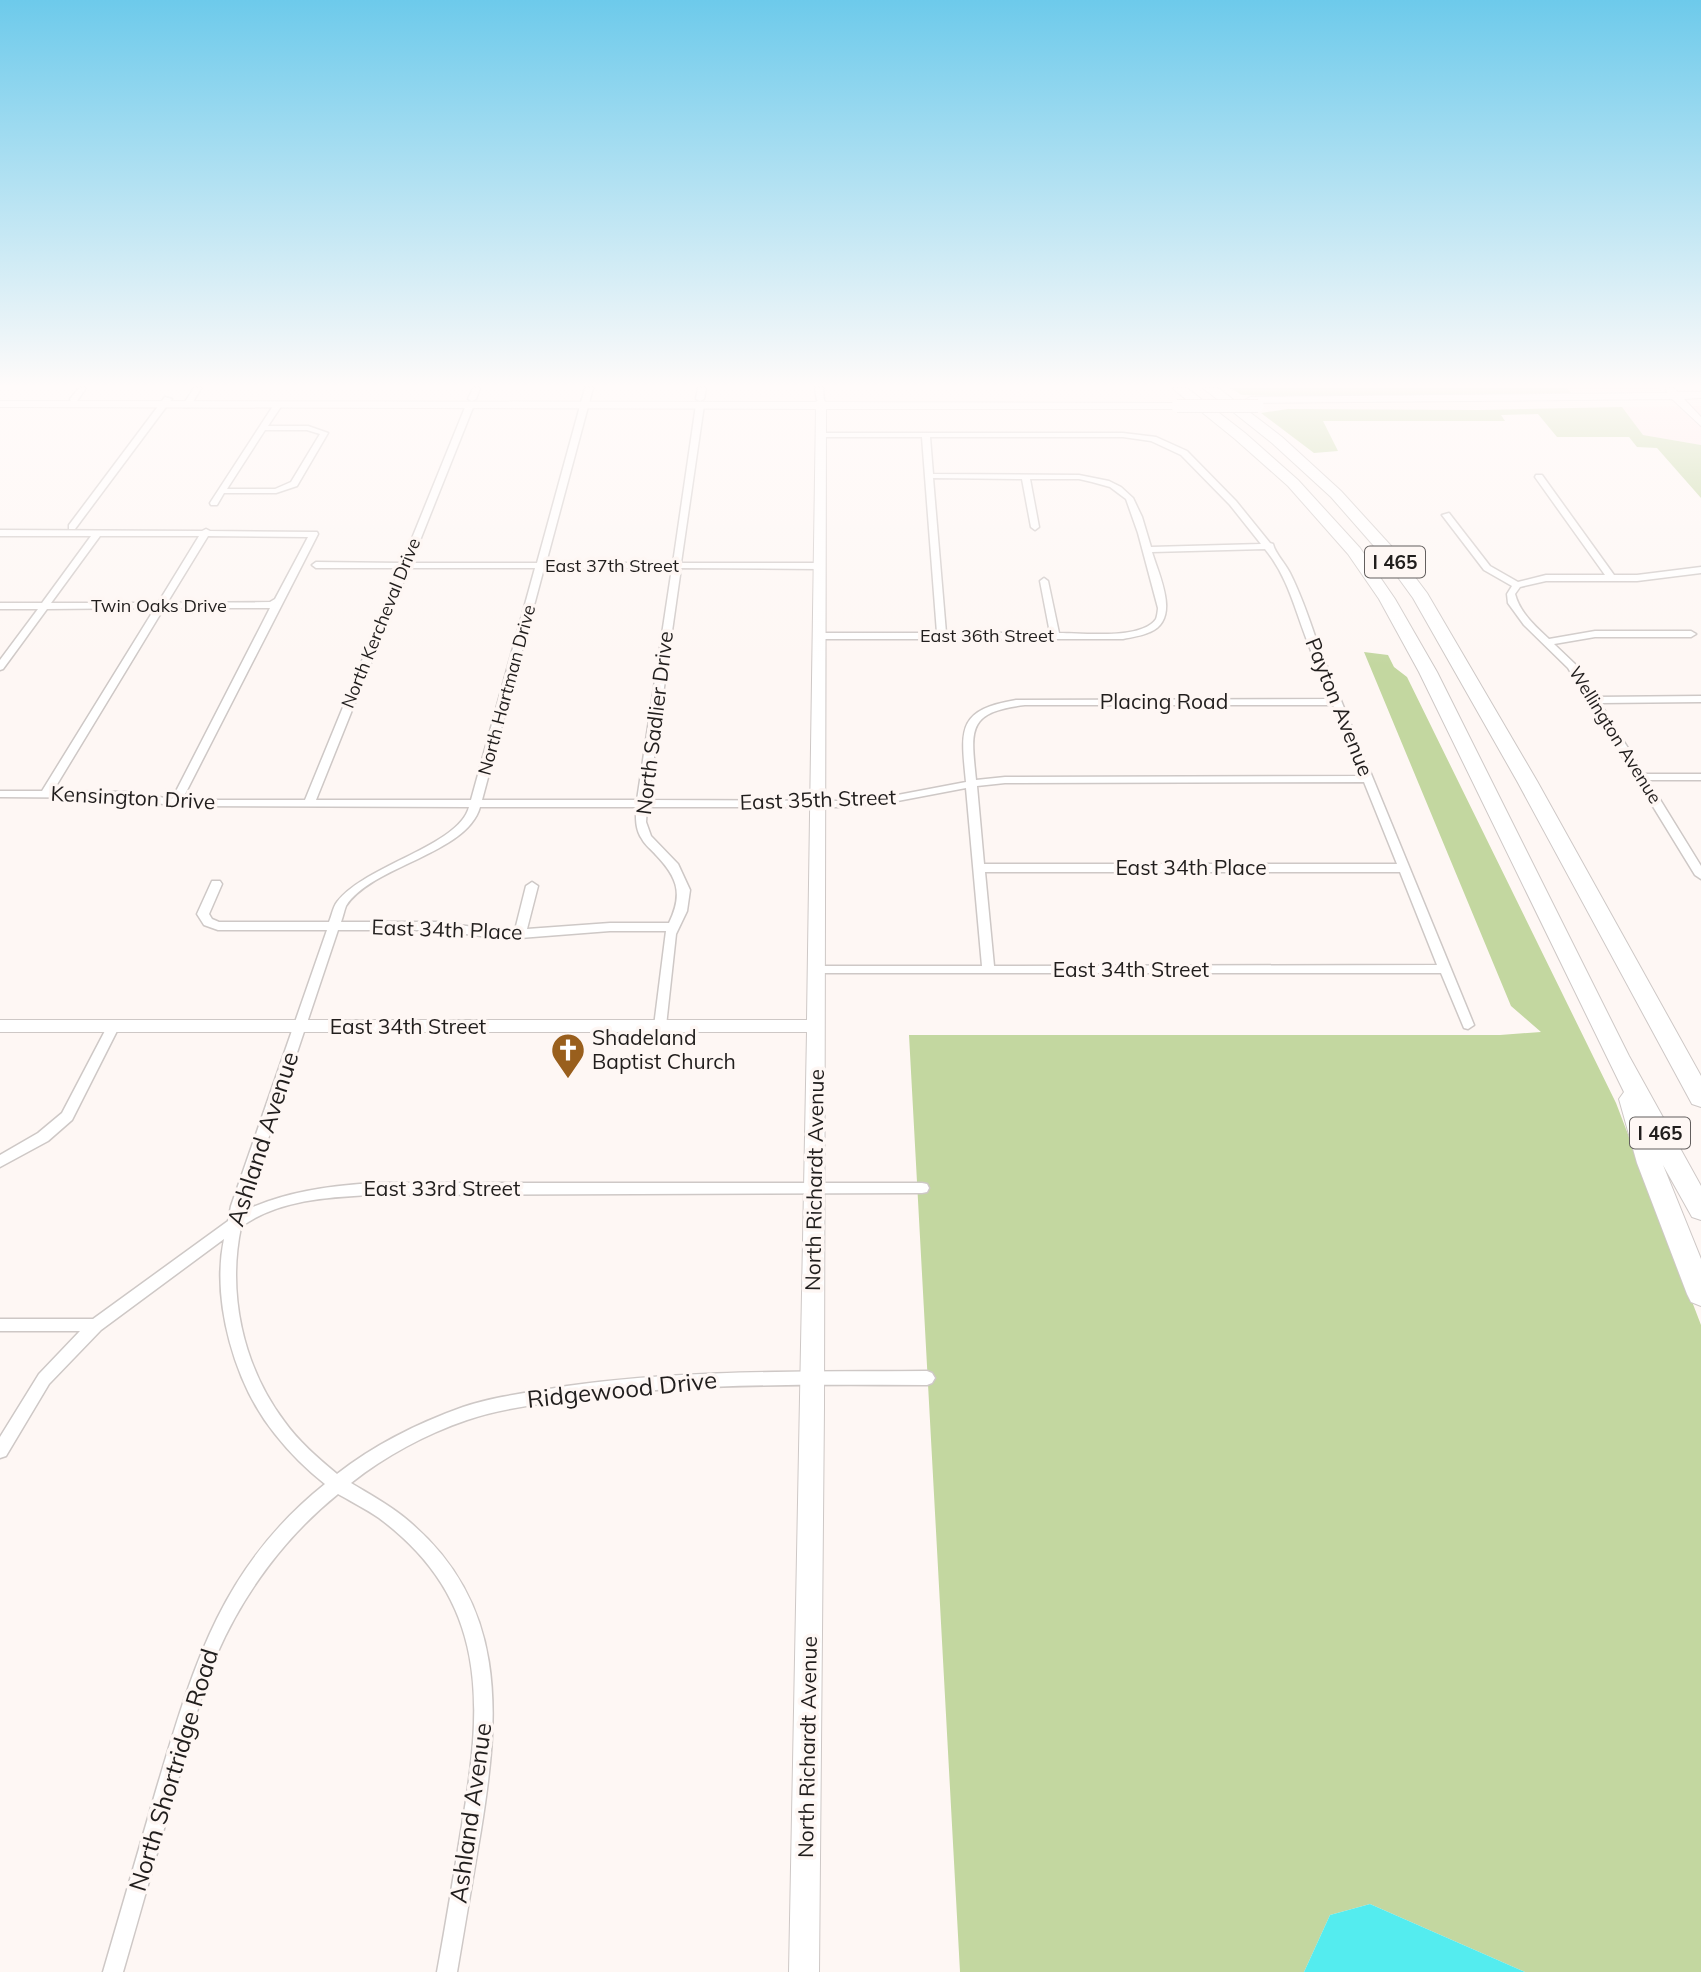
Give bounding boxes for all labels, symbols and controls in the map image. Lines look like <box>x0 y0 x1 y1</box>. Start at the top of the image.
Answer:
street label: North Kercheval Drive <box>336 534 425 711</box>
road number: I 465 <box>1365 547 1425 578</box>
street label: East 37th Street <box>545 554 679 577</box>
street label: Twin Oaks Drive <box>91 594 227 617</box>
street label: North Hartman Drive <box>473 602 540 778</box>
street label: East 36th Street <box>920 624 1054 647</box>
street label: North Sadlier Drive <box>630 630 678 816</box>
street label: Payton Avenue <box>1300 634 1380 780</box>
street label: Wellington Avenue <box>1564 662 1667 808</box>
street label: Placing Road <box>1100 688 1228 714</box>
street label: Kensington Drive <box>50 780 216 814</box>
street label: East 35th Street <box>739 783 897 815</box>
street label: East 34th Place <box>1115 854 1267 880</box>
street label: East 34th Place <box>371 913 523 945</box>
street label: East 34th Street <box>1053 956 1209 982</box>
street label: East 34th Street <box>330 1013 486 1039</box>
place label: Shadeland Baptist Church <box>592 1024 736 1074</box>
church icon: Shadeland Baptist Church <box>549 1031 587 1080</box>
street label: Ashland Avenue <box>220 1048 304 1230</box>
street label: North Richardt Avenue <box>799 1069 829 1291</box>
road number: I 465 <box>1630 1118 1690 1148</box>
street label: East 33rd Street <box>364 1175 520 1201</box>
street label: Ridgewood Drive <box>525 1364 718 1414</box>
street label: North Richardt Avenue <box>792 1636 822 1858</box>
street label: North Shortridge Road <box>122 1645 224 1894</box>
street label: Ashland Avenue <box>442 1721 498 1905</box>

